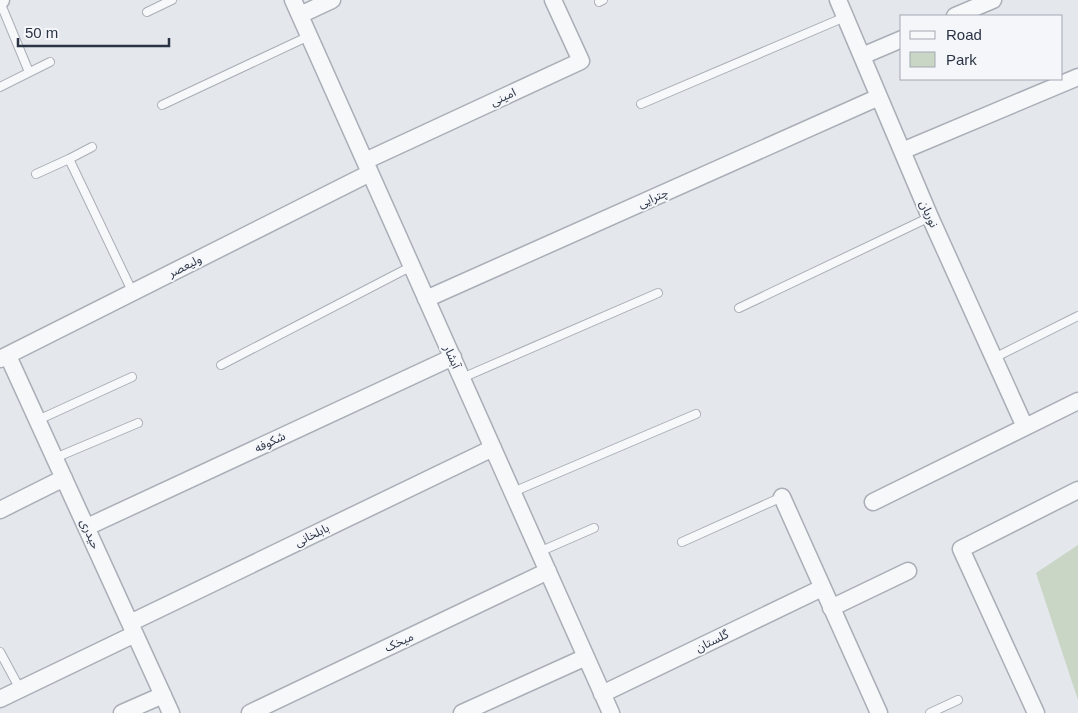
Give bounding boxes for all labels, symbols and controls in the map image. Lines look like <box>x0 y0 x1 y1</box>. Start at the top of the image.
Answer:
scale bar <box>18 15 169 47</box>
legend <box>900 15 1063 80</box>
text: 50 m <box>25 24 58 41</box>
text: Road <box>946 26 982 43</box>
text: Park <box>946 51 977 68</box>
street label: امینی <box>488 85 518 109</box>
street label: چترایی <box>636 185 671 212</box>
street label: نوریان <box>917 198 941 230</box>
street label: ولیعصر <box>165 252 204 281</box>
street label: آبشار <box>440 342 464 371</box>
street label: شکوفه <box>252 429 288 455</box>
street label: حیدری <box>77 517 103 551</box>
street label: بابلخانی <box>292 521 332 549</box>
street label: گلستان <box>693 627 732 655</box>
street label: میخک <box>382 629 416 655</box>

